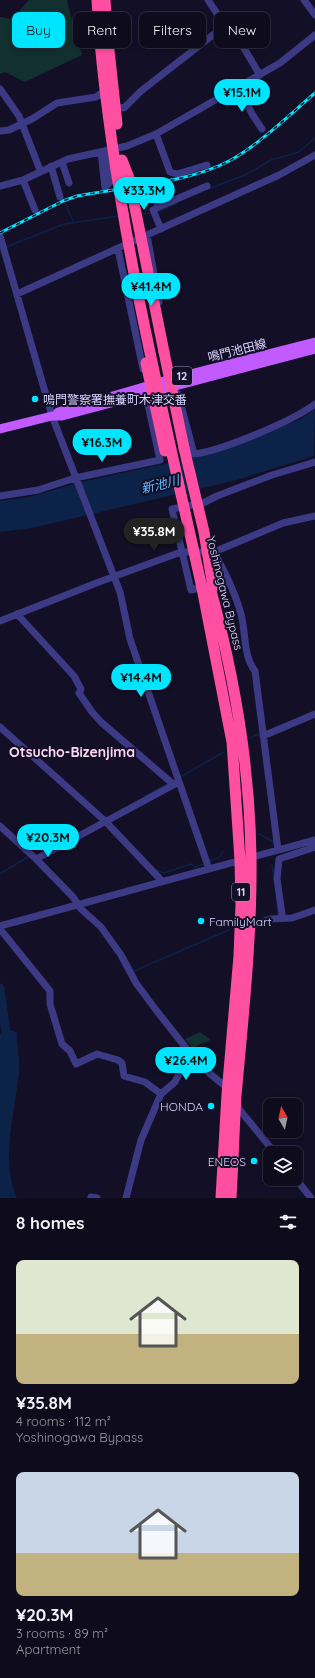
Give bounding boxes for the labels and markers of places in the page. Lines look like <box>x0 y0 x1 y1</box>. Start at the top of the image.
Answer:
pin: ¥15.1M <box>209 79 275 113</box>
pin: ¥33.3M <box>111 177 177 211</box>
pin: ¥41.4M <box>118 273 184 307</box>
place label: 鳴門警察署撫養町木津交番 <box>43 392 187 407</box>
marker: 鳴門警察署撫養町木津交番 <box>30 394 40 404</box>
pin: ¥16.3M <box>69 429 135 463</box>
pin: ¥35.8M <box>121 518 187 552</box>
pin: ¥14.4M <box>108 664 174 698</box>
pin: ¥20.3M <box>15 824 81 858</box>
place label: FamilyMart <box>209 914 272 929</box>
marker: FamilyMart <box>196 916 206 926</box>
pin: ¥26.4M <box>153 1047 219 1081</box>
place label: HONDA <box>160 1099 203 1114</box>
marker: HONDA <box>206 1101 216 1111</box>
place label: ENEOS <box>208 1154 246 1169</box>
marker: ENEOS <box>249 1156 259 1166</box>

